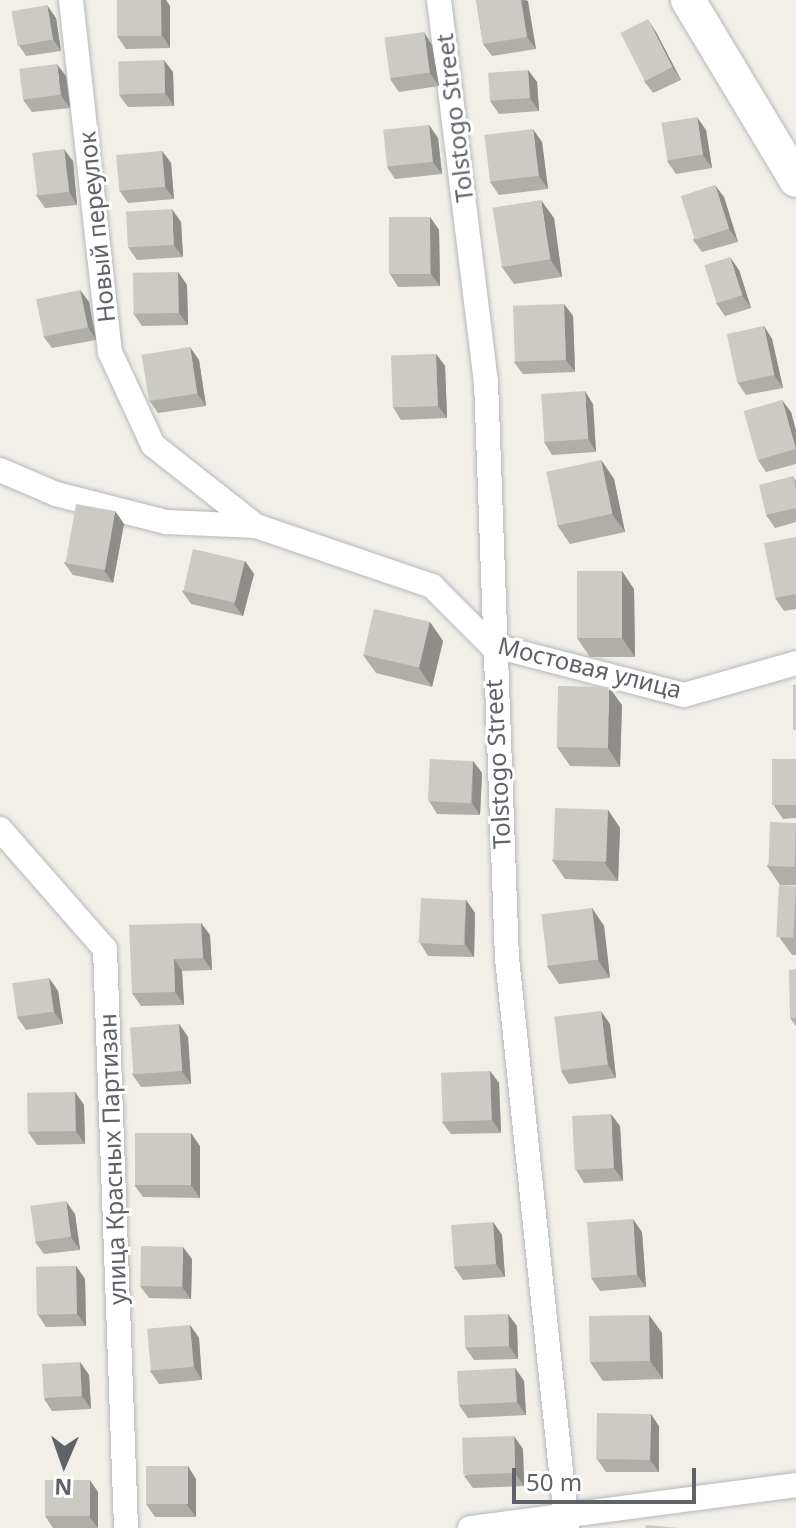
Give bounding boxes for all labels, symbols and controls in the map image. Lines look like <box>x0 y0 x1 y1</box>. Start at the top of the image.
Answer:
street label: Tolstogo Street <box>429 32 479 204</box>
street label: Новый переулок <box>72 130 120 324</box>
street label: Мостовая улица <box>495 630 685 704</box>
street label: Tolstogo Street <box>478 679 516 849</box>
street label: улица Красных Партизан <box>93 1013 131 1305</box>
north arrow <box>24 1424 104 1504</box>
scale bar <box>516 1452 700 1502</box>
text: 50 m <box>526 1465 582 1498</box>
text: N <box>54 1473 73 1503</box>

